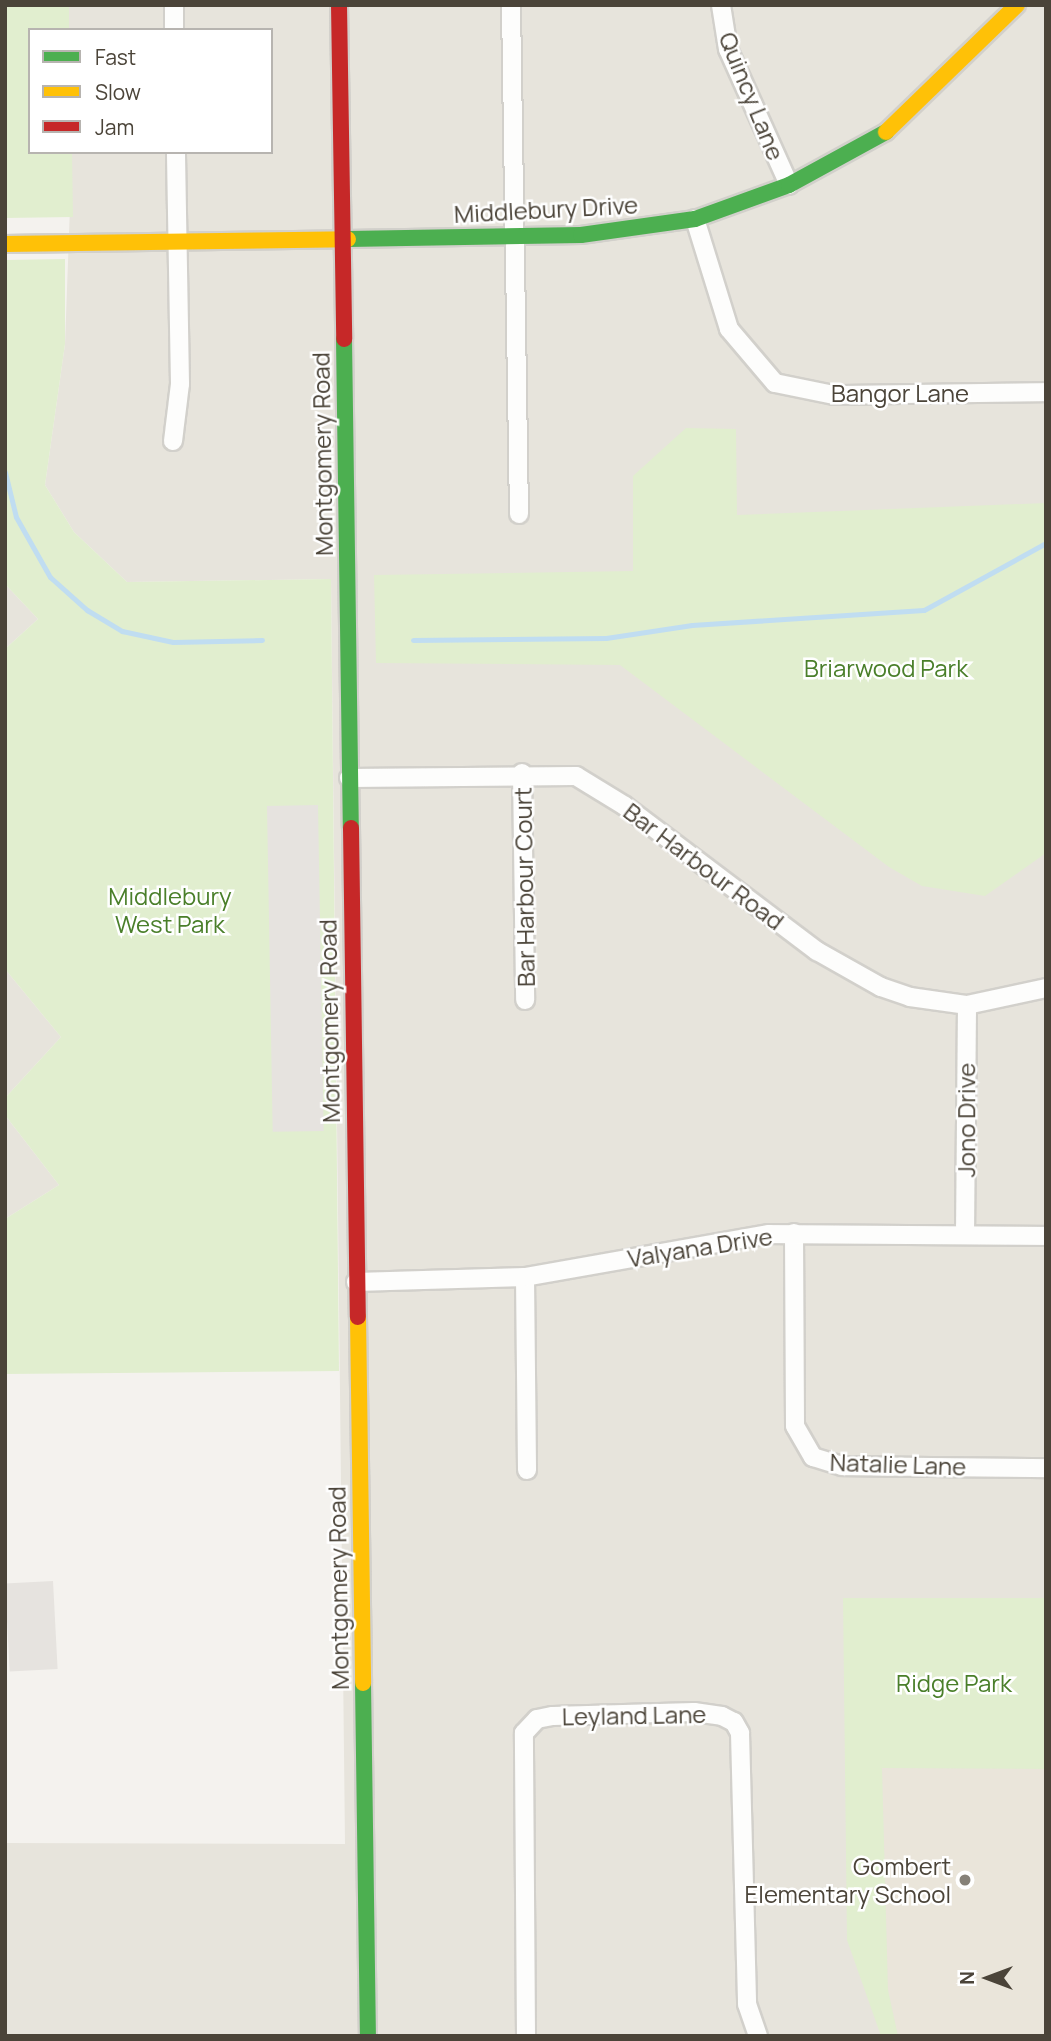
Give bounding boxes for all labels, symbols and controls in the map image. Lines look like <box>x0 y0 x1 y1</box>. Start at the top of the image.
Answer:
legend <box>28 28 273 154</box>
street label: Quincy Lane <box>713 28 791 164</box>
text: Fast <box>95 43 136 71</box>
text: Slow <box>95 78 141 106</box>
text: Jam <box>95 113 134 141</box>
street label: Middlebury Drive <box>453 190 639 228</box>
street label: Montgomery Road <box>306 352 338 556</box>
street label: Bangor Lane <box>831 379 969 407</box>
park label: Briarwood Park <box>804 654 968 682</box>
street label: Bar Harbour Court <box>508 787 540 987</box>
street label: Bar Harbour Road <box>618 796 790 936</box>
park label: Middlebury West Park <box>108 882 232 938</box>
street label: Montgomery Road <box>313 919 345 1123</box>
street label: Jono Drive <box>952 1063 980 1177</box>
street label: Valyana Drive <box>625 1221 775 1273</box>
street label: Natalie Lane <box>829 1447 967 1481</box>
street label: Montgomery Road <box>322 1486 354 1690</box>
park label: Ridge Park <box>896 1669 1012 1697</box>
street label: Leyland Lane <box>561 1699 707 1731</box>
place label: Gombert Elementary School <box>745 1852 951 1908</box>
marker: Gombert Elementary School <box>957 1872 973 1888</box>
north arrow <box>953 1943 1023 2013</box>
text: N <box>954 1971 980 1985</box>

